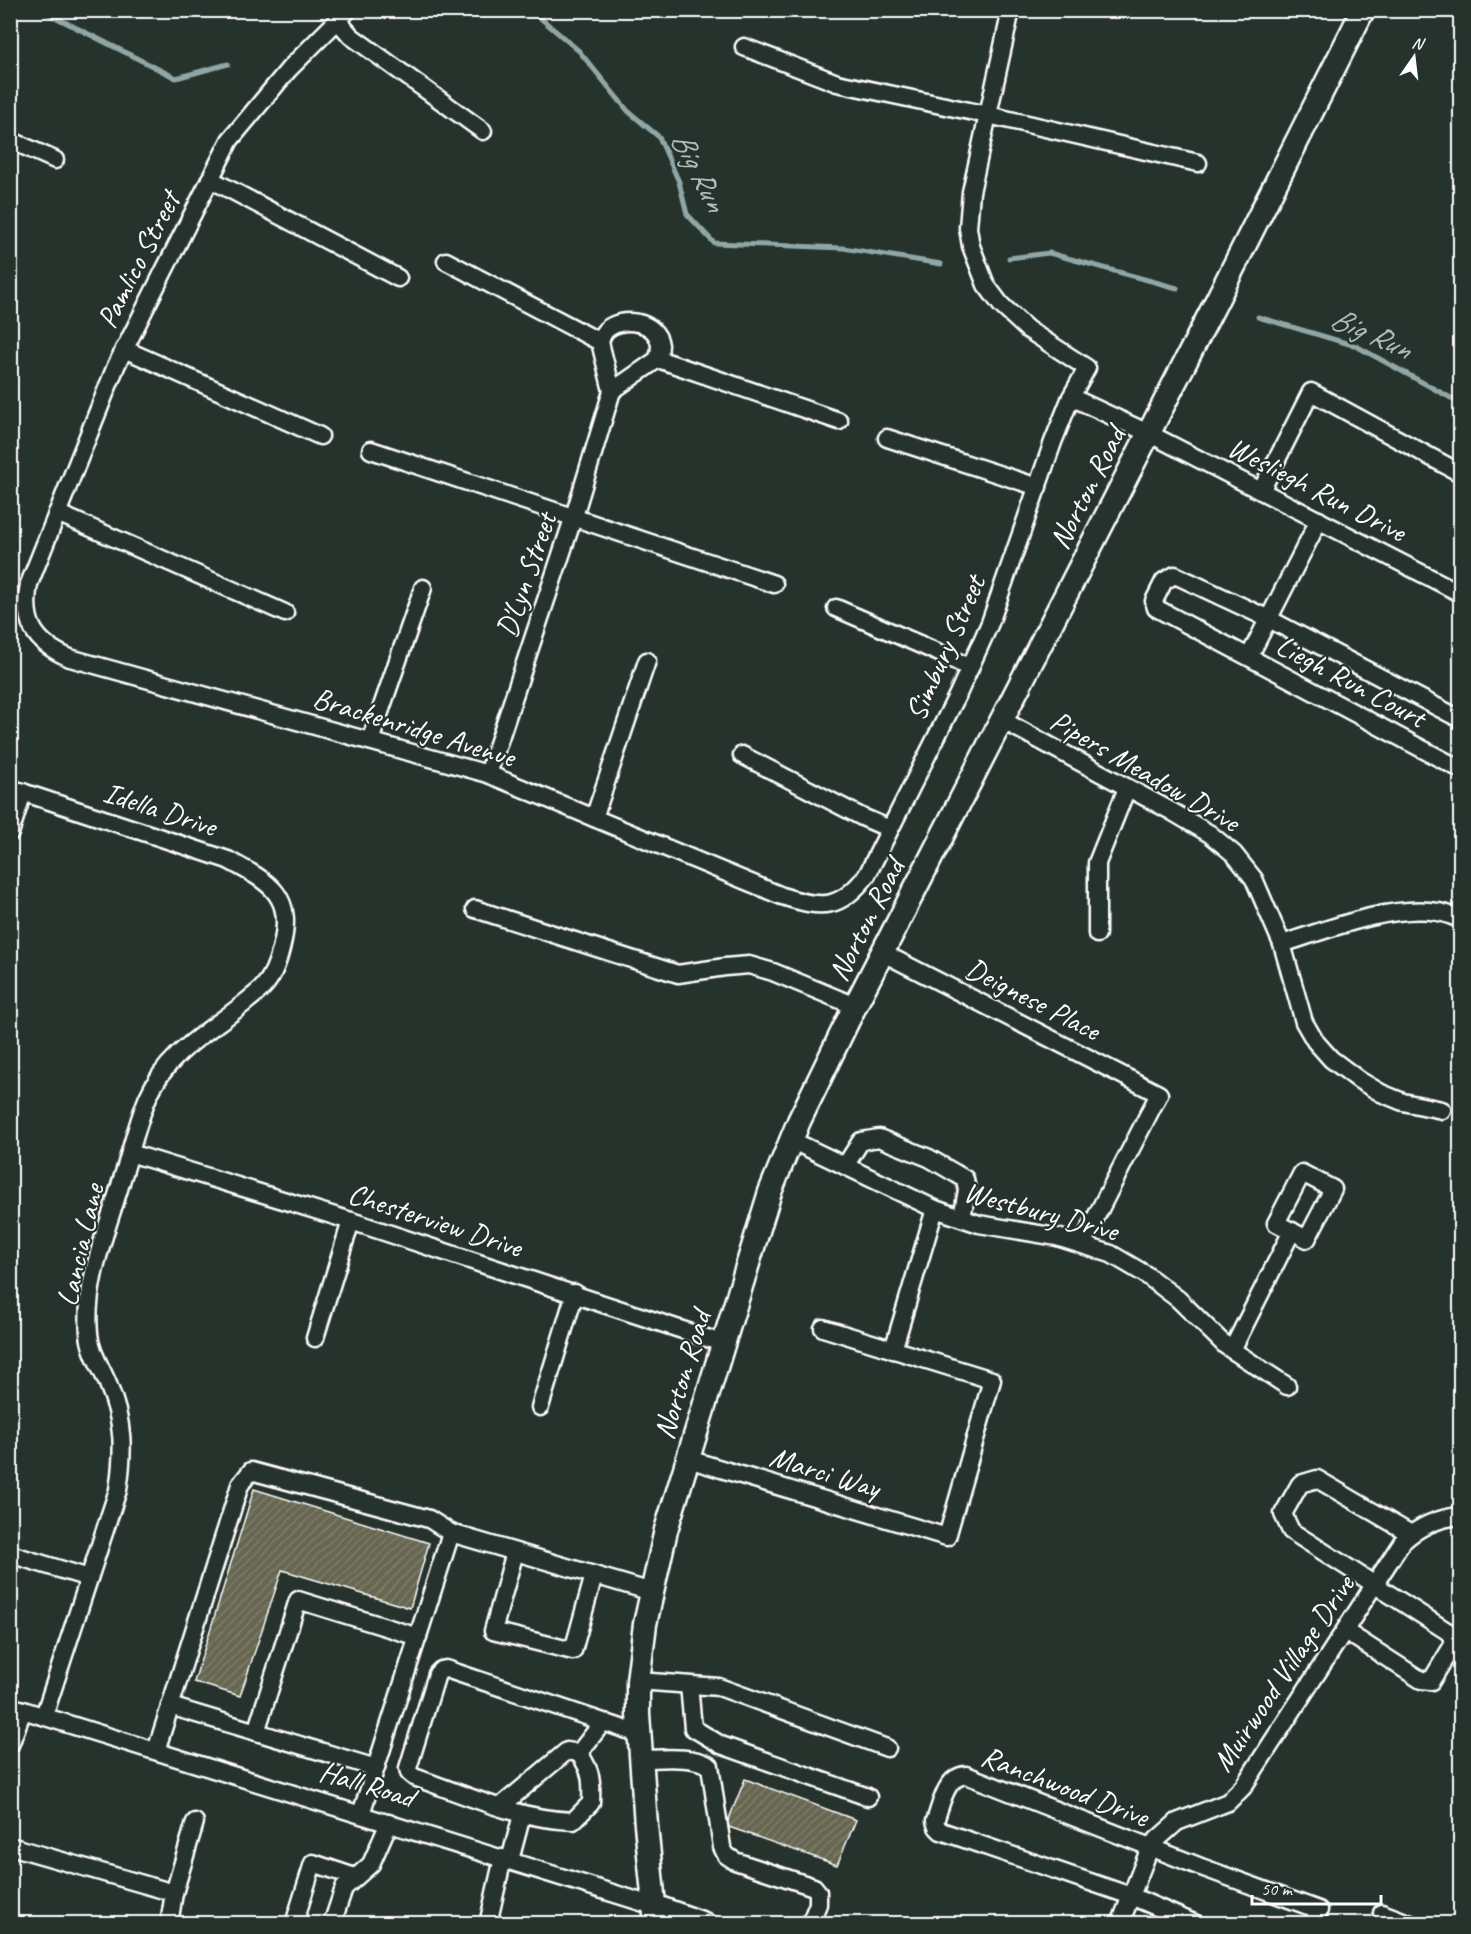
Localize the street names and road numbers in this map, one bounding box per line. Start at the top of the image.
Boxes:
street label: Pamlico Street [88,182,190,334]
street label: Norton Road [1040,417,1136,555]
street label: Wesliegh Run Drive [1222,428,1414,551]
street label: D'Lyn Street [487,505,566,642]
street label: Simbury Street [896,567,995,726]
street label: Liegh Run Court [1270,626,1435,738]
street label: Brackenridge Avenue [308,678,522,776]
street label: Pipers Meadow Drive [1044,701,1248,842]
street label: Idella Drive [99,773,223,846]
street label: Norton Road [819,849,915,987]
street label: Deignese Place [959,949,1109,1050]
street label: Westbury Drive [960,1172,1124,1250]
street label: Chesterview Drive [343,1174,529,1267]
street label: Lancia Lane [48,1178,113,1310]
street label: Norton Road [645,1302,721,1444]
street label: Marci Way [765,1437,887,1508]
street label: Muirwood Village Drive [1203,1566,1364,1778]
street label: Ranchwood Drive [976,1737,1156,1836]
street label: Hall Road [315,1752,423,1818]

